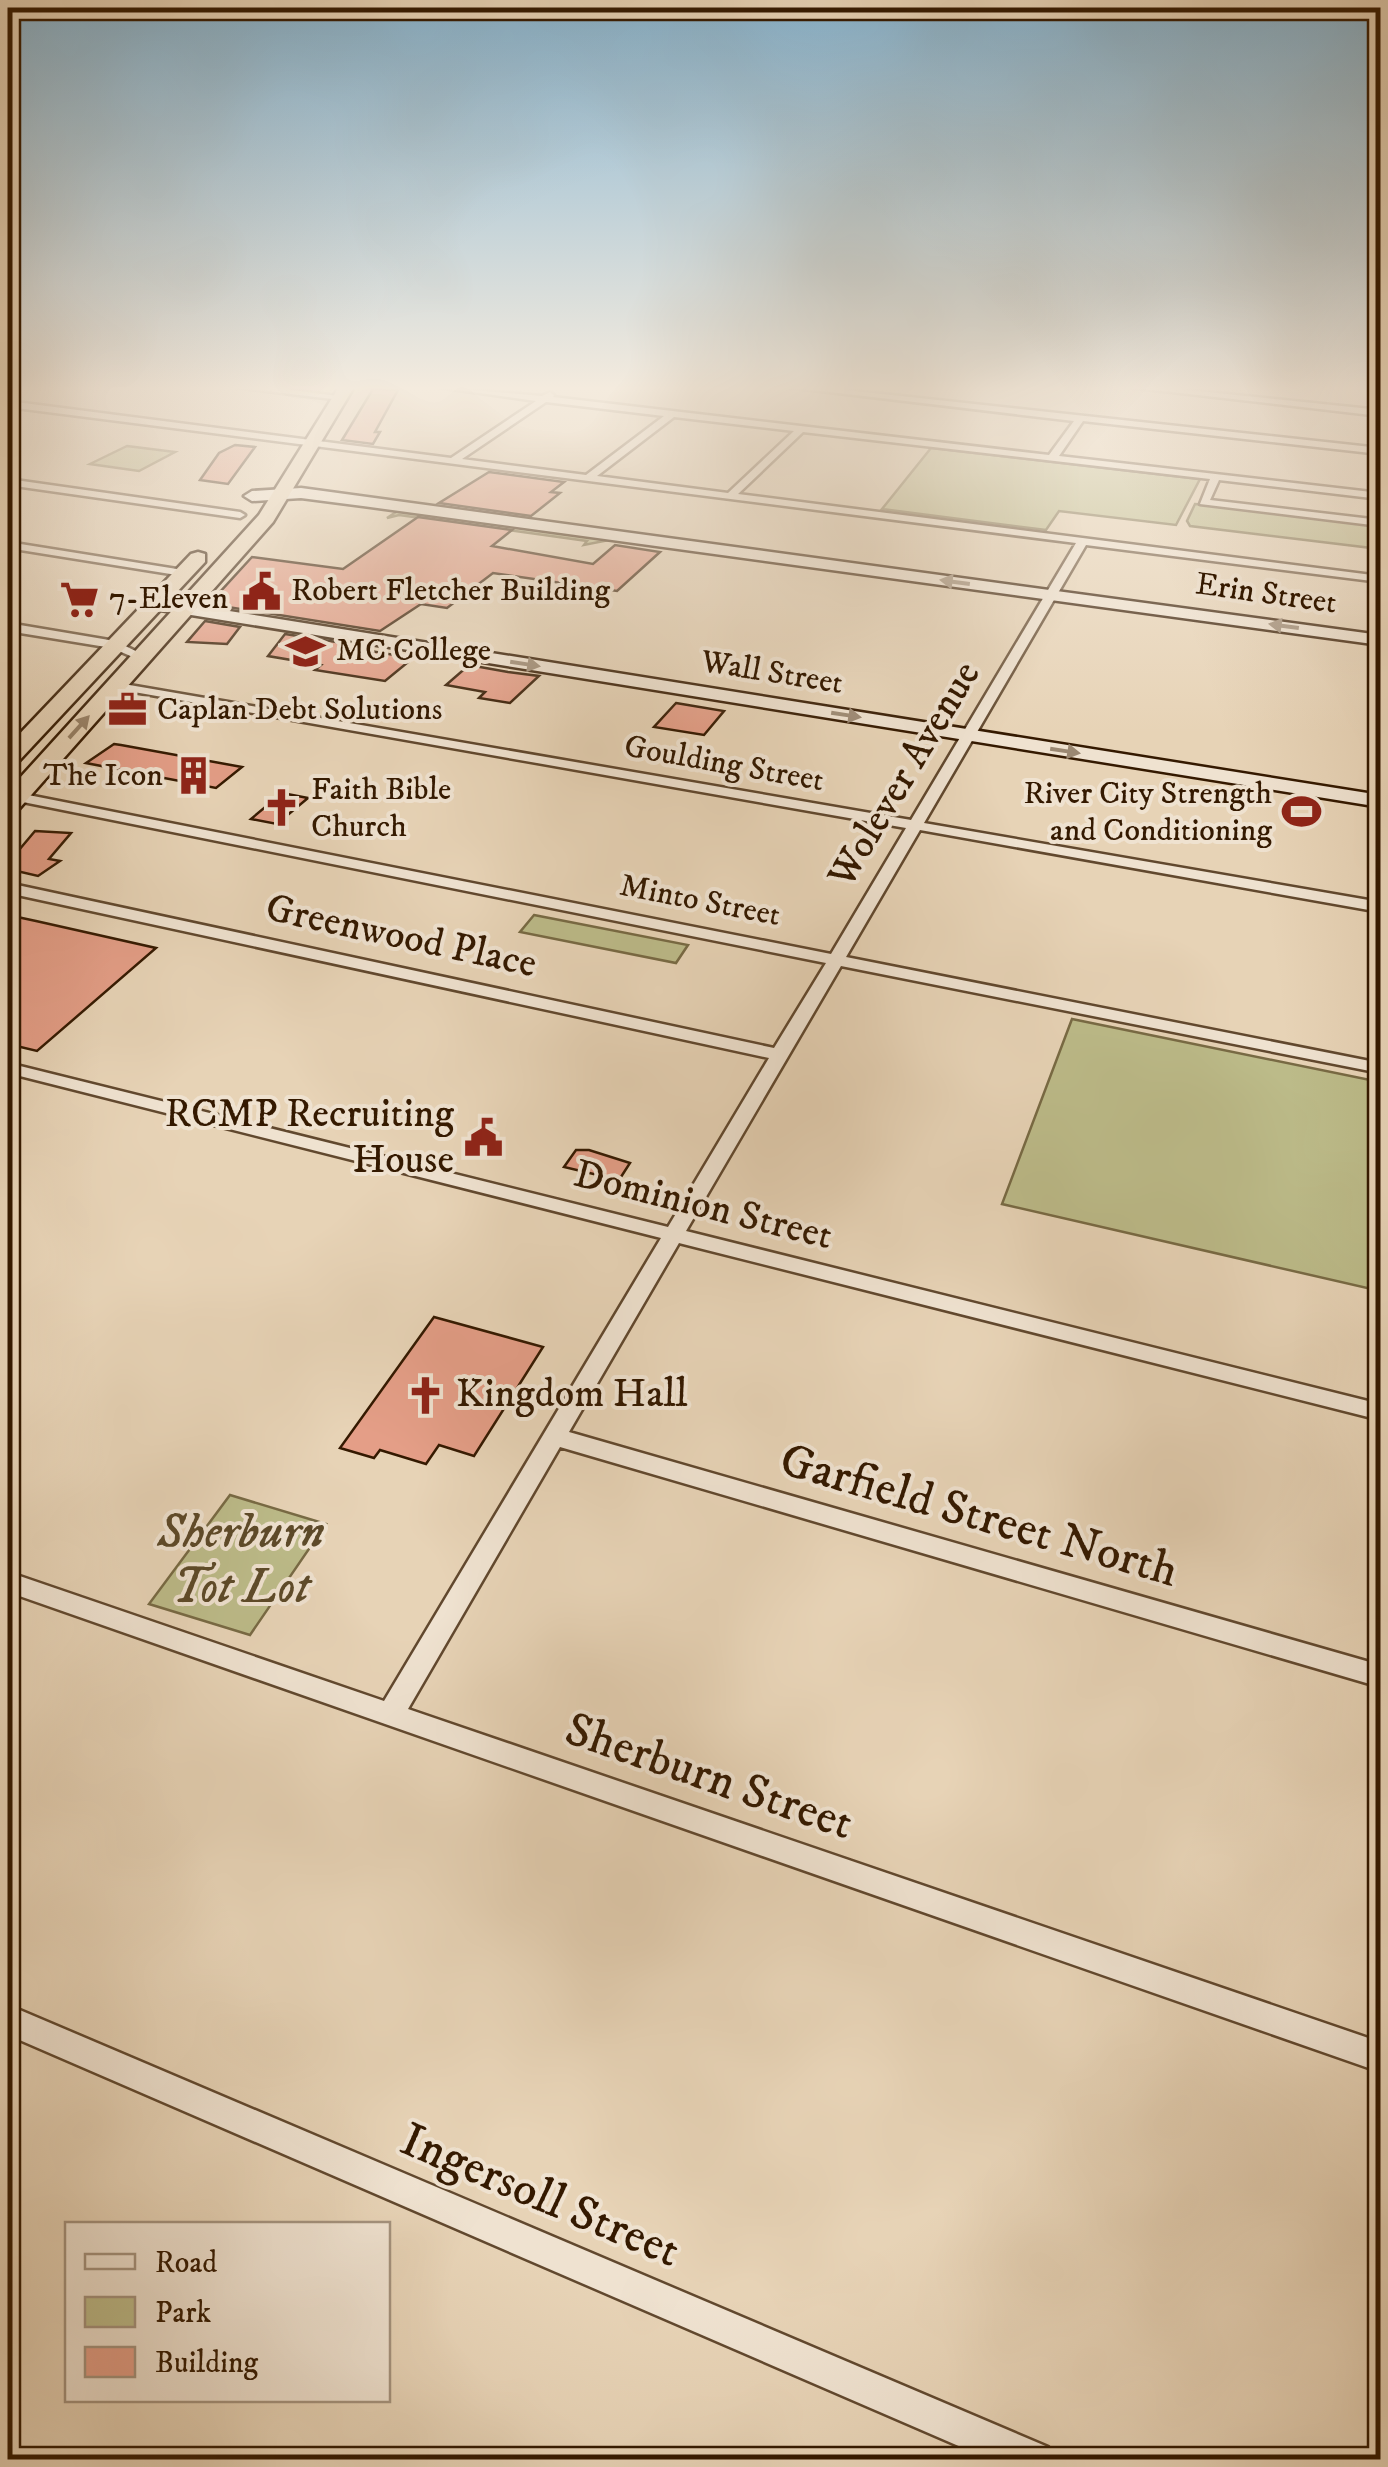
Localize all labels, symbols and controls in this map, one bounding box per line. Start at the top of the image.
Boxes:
street label: Erin Street [1193,564,1339,624]
public building icon: Robert Fletcher Building [240,570,282,612]
place label: Robert Fletcher Building [291,571,611,611]
one-way arrow [939,573,970,589]
supermarket icon: 7-Eleven [58,578,100,620]
place label: 7-Eleven [109,579,229,619]
one-way arrow [1268,618,1299,634]
school or university icon: MC College [285,630,327,672]
place label: MC College [336,631,491,671]
street label: Wall Street [697,642,846,704]
street label: Wolever Avenue [817,653,992,898]
one-way arrow [510,656,541,672]
office icon: Caplan Debt Solutions [106,689,148,731]
place label: Caplan Debt Solutions [157,690,442,730]
one-way arrow [831,708,862,724]
one-way arrow [67,715,90,739]
street label: Goulding Street [621,727,827,801]
one-way arrow [1050,743,1081,759]
building icon: The Icon [172,755,214,797]
place label: The Icon [43,756,163,796]
place label: Faith Bible Church [311,770,451,847]
place label: River City Strength and Conditioning [1023,774,1272,851]
church icon: Faith Bible Church [260,787,302,829]
sports icon: River City Strength and Conditioning [1281,791,1323,833]
street label: Minto Street [616,866,784,936]
street label: Greenwood Place [261,884,541,990]
place label: RCMP Recruiting House [165,1090,455,1186]
public building icon: RCMP Recruiting House [463,1117,505,1159]
street label: Dominion Street [569,1150,837,1262]
place label: Kingdom Hall [456,1370,687,1420]
church icon: Kingdom Hall [405,1374,447,1416]
street label: Garfield Street North [773,1430,1185,1602]
park label: Sherburn Tot Lot [156,1503,325,1618]
street label: Sherburn Street [557,1700,861,1854]
street label: Ingersoll Street [391,2110,689,2282]
legend [65,2222,390,2402]
text: Road [155,2245,217,2282]
text: Park [155,2295,211,2332]
text: Building [155,2345,259,2382]

